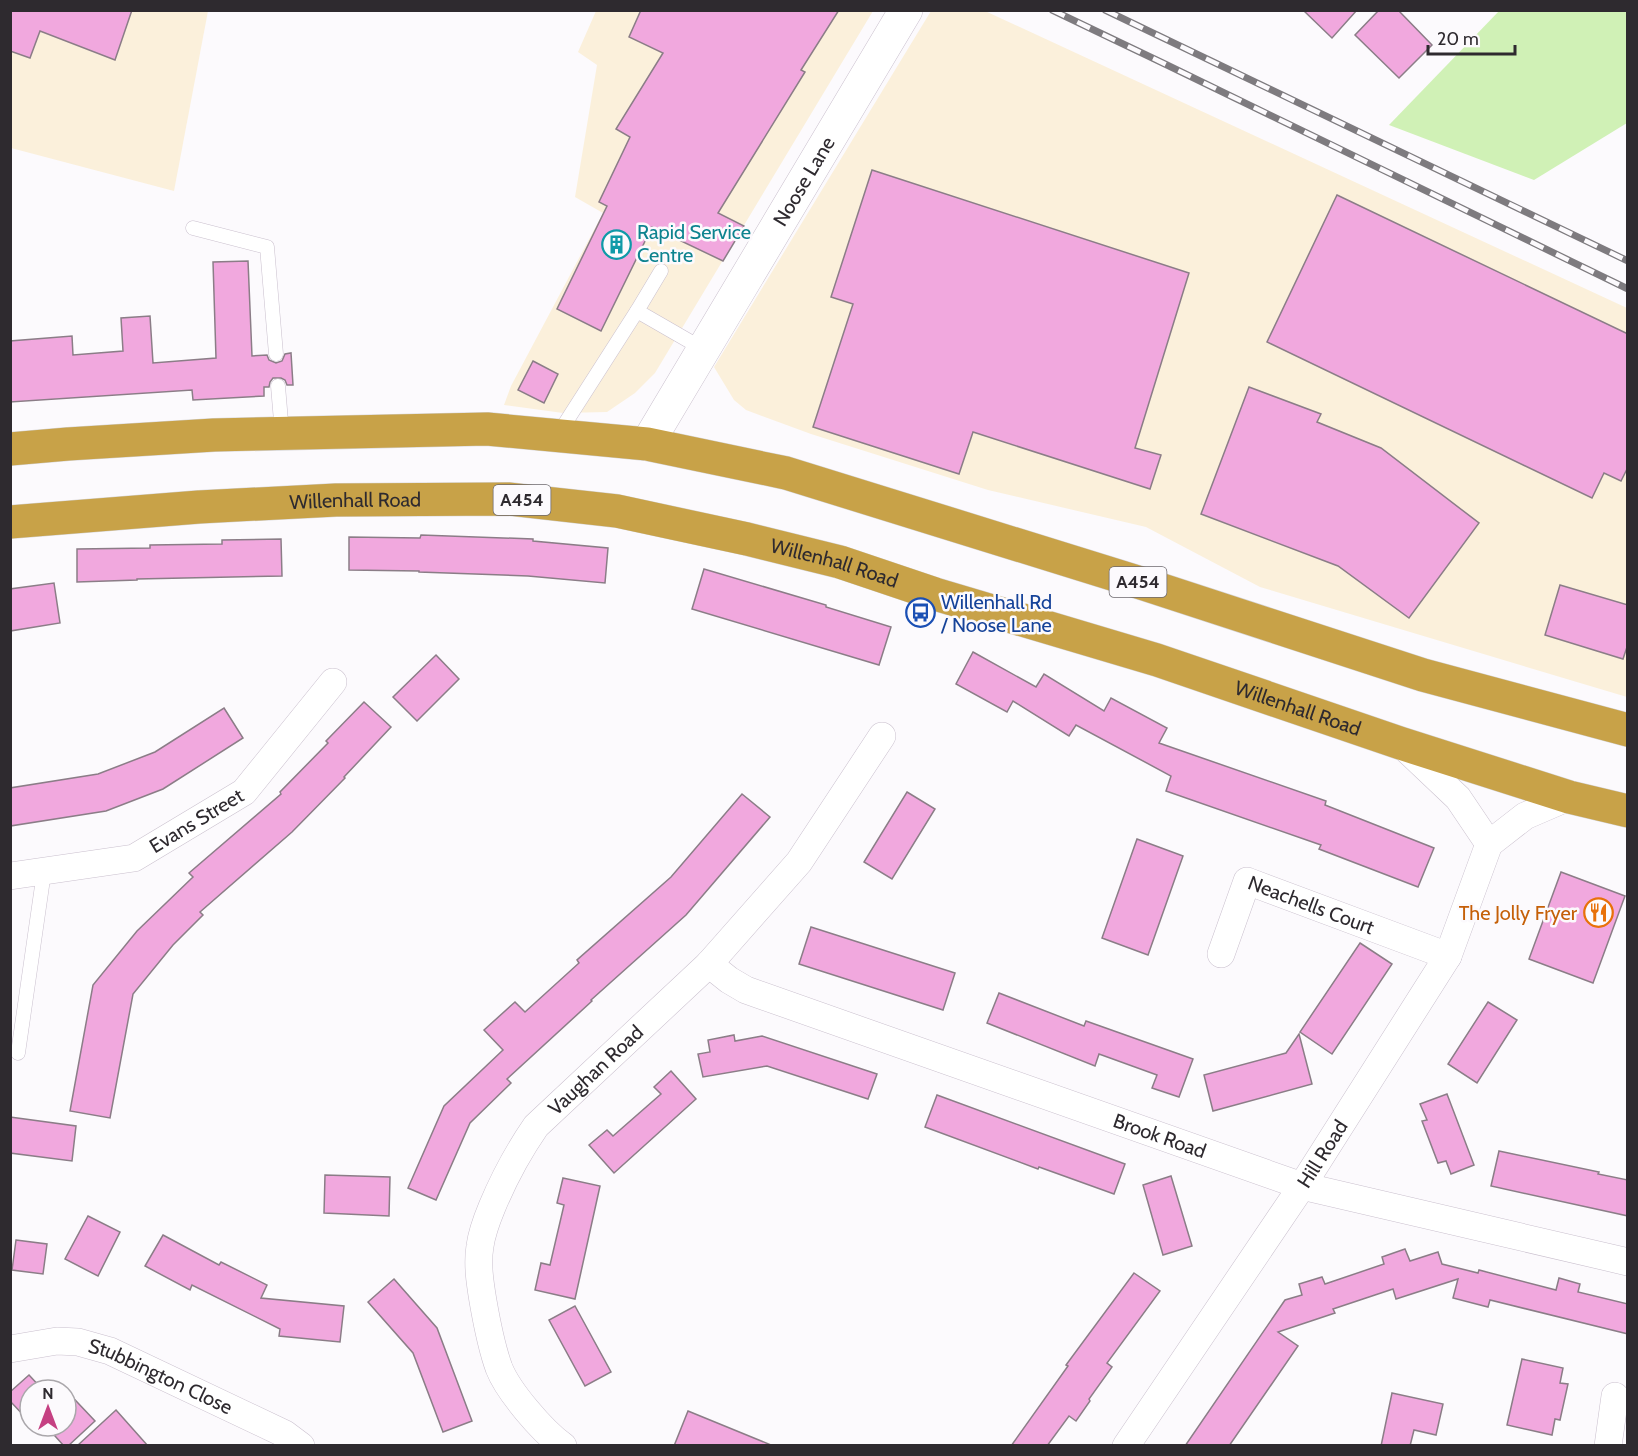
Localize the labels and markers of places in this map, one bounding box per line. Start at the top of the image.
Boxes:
place label: Rapid Service Centre [637,220,751,267]
building icon: Rapid Service Centre [600,228,632,260]
place label: Willenhall Rd / Noose Lane [940,590,1052,637]
bus stop icon: Willenhall Rd / Noose Lane [904,597,936,629]
restaurant icon: The Jolly Fryer [1582,897,1614,929]
place label: The Jolly Fryer [1459,901,1578,925]

